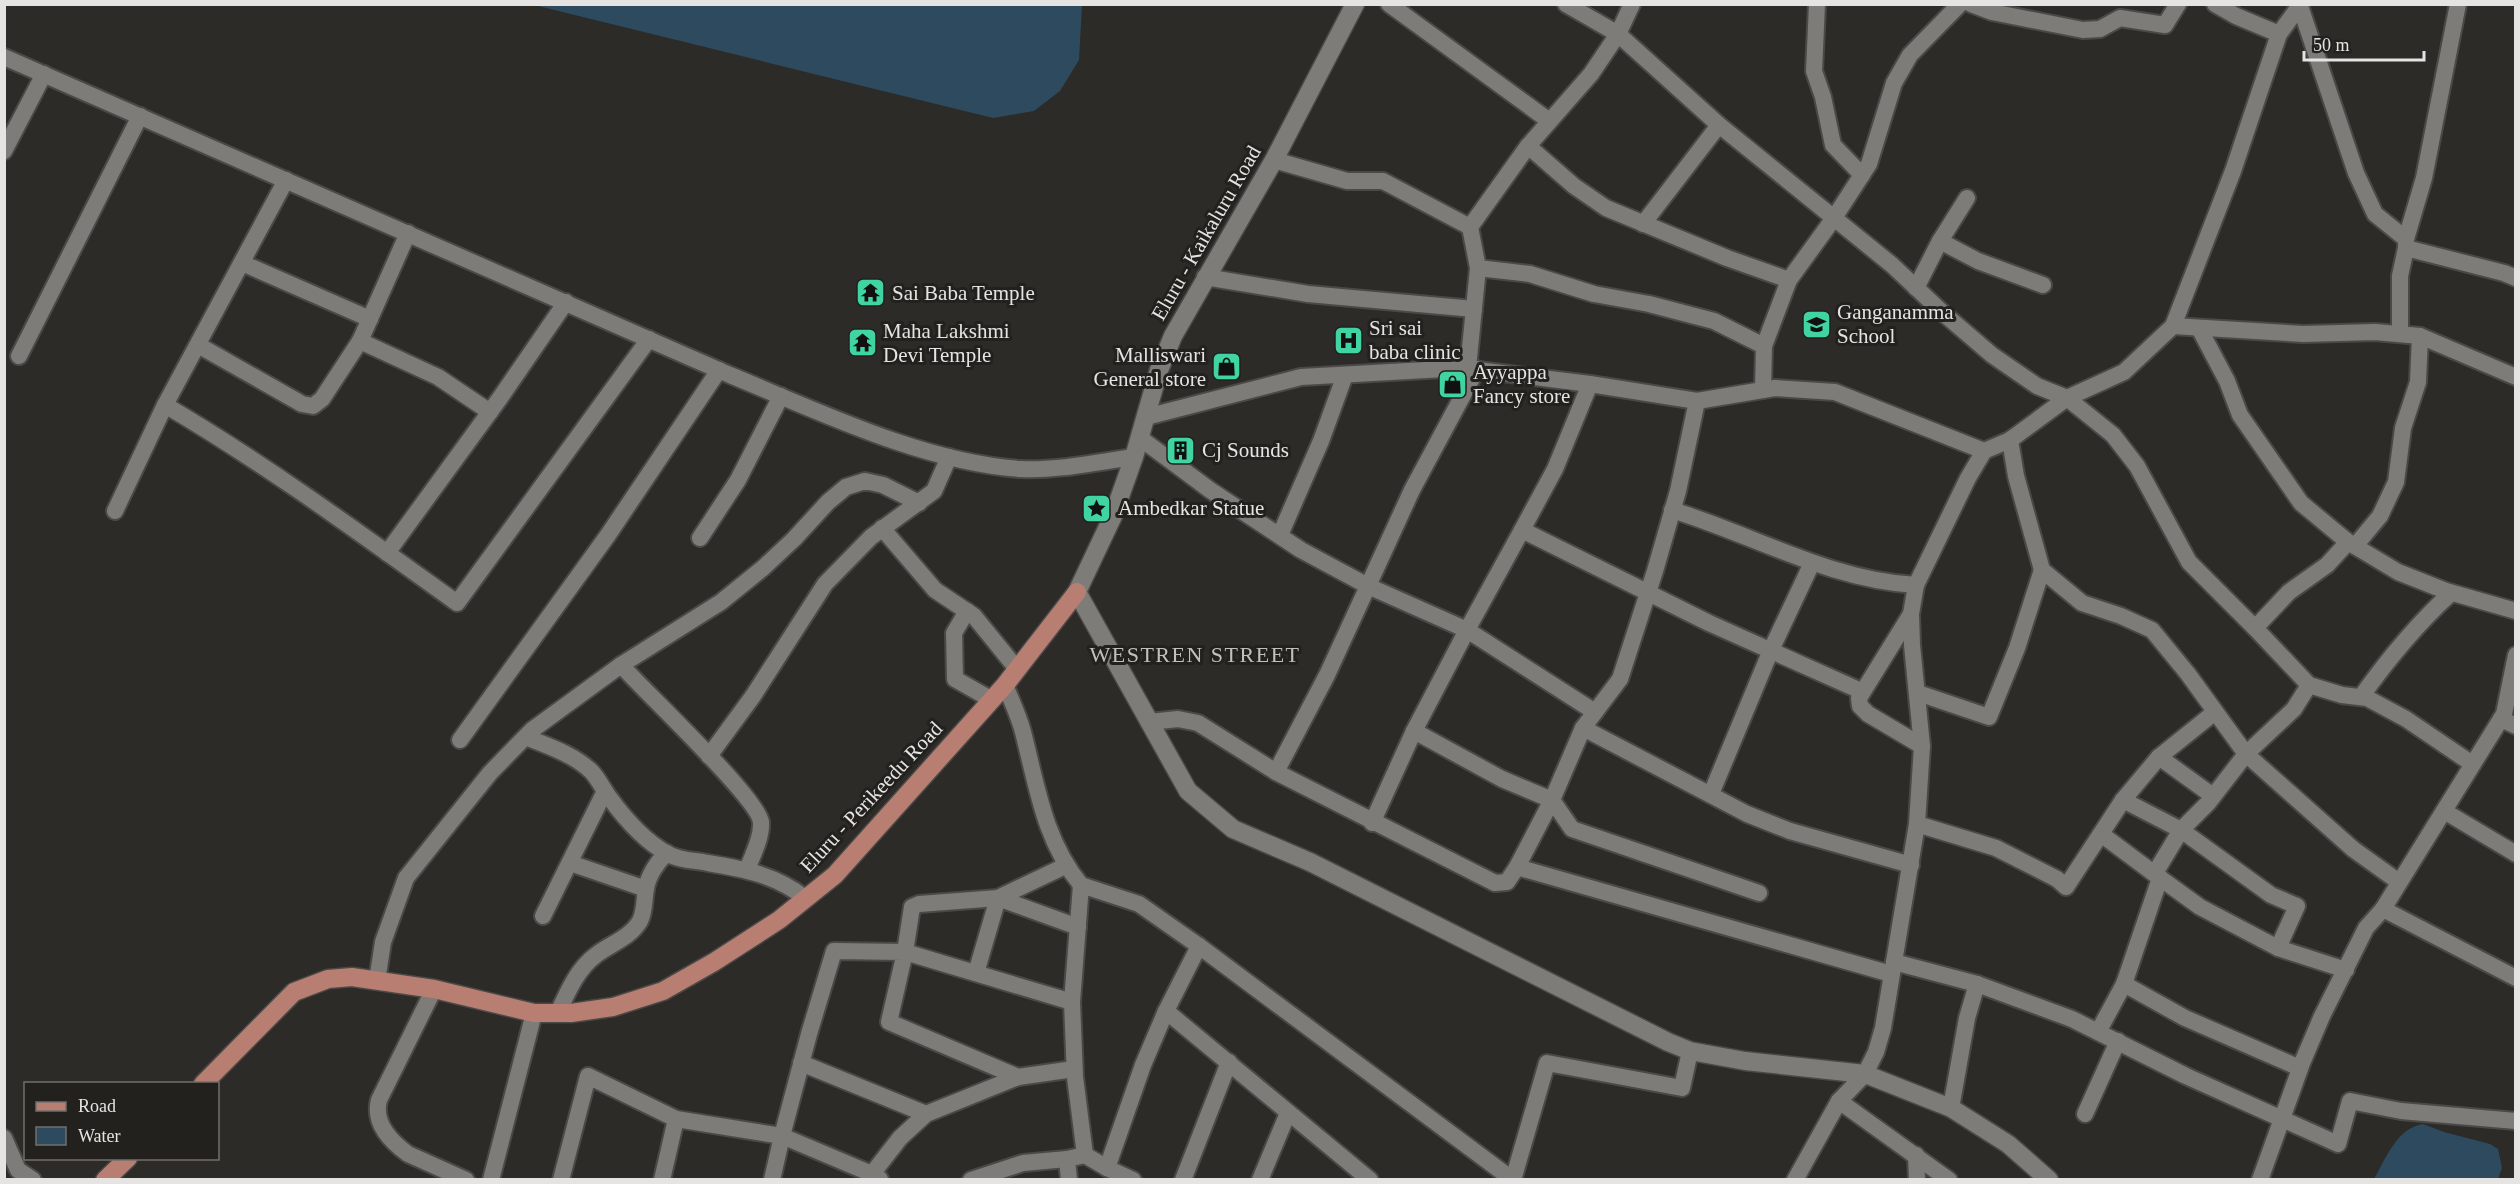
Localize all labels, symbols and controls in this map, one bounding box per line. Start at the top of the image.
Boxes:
scale bar [2304,24,2424,62]
text: 50 m [2313,35,2350,55]
street label: Eluru - Kaikaluru Road [1146,141,1266,325]
temple icon: Sai Baba Temple [855,277,887,309]
place label: Sai Baba Temple [892,281,1035,305]
place label: Ganganamma School [1837,300,1954,348]
school or university icon: Ganganamma School [1800,308,1832,340]
place label: Sri sai baba clinic [1369,316,1461,364]
place label: Maha Lakshmi Devi Temple [883,319,1010,367]
hospital icon: Sri sai baba clinic [1332,324,1364,356]
temple icon: Maha Lakshmi Devi Temple [846,327,878,359]
place label: Malliswari General store [1093,343,1206,391]
shop icon: Malliswari General store [1211,351,1243,383]
place label: Ayyappa Fancy store [1473,360,1570,408]
shop icon: Ayyappa Fancy store [1436,368,1468,400]
building icon: Cj Sounds [1165,434,1197,466]
place label: Cj Sounds [1202,438,1289,462]
place icon: Ambedkar Statue [1081,492,1113,524]
place label: Ambedkar Statue [1118,496,1264,520]
district label: WESTREN STREET [1089,642,1301,667]
street label: Eluru - Perikeedu Road [795,716,948,877]
legend [24,1082,219,1160]
text: Road [78,1096,116,1116]
text: Water [78,1126,121,1146]

